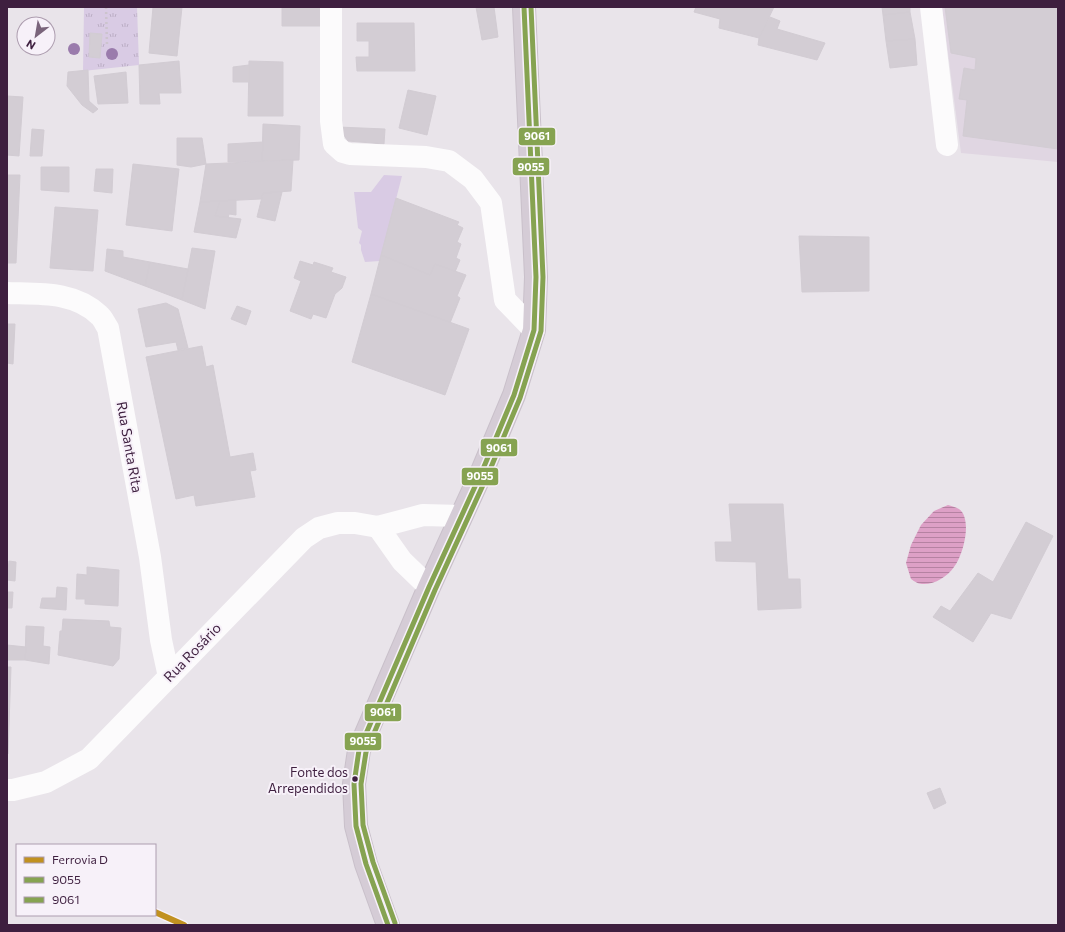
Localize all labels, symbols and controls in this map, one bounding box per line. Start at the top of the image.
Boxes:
north arrow [16,16,56,56]
text: N [24,37,37,53]
line badge: 9061 [518,127,556,146]
text: 9061 [524,129,550,142]
line badge: 9055 [512,157,550,176]
text: 9055 [518,160,544,173]
street label: Rua Santa Rita [114,400,146,494]
line badge: 9061 [480,438,518,457]
text: 9061 [486,441,512,454]
line badge: 9055 [461,467,499,486]
text: 9055 [467,469,493,482]
street label: Rua Rosário [160,619,224,685]
line badge: 9061 [364,703,402,722]
text: 9061 [370,705,396,718]
line badge: 9055 [344,732,382,751]
text: 9055 [350,734,376,747]
place label: Fonte dos Arrependidos [268,764,348,796]
marker: Fonte dos Arrependidos [350,774,360,784]
legend [16,844,156,916]
text: Ferrovia D [52,852,108,866]
text: 9055 [52,872,81,886]
text: 9061 [52,892,80,906]

